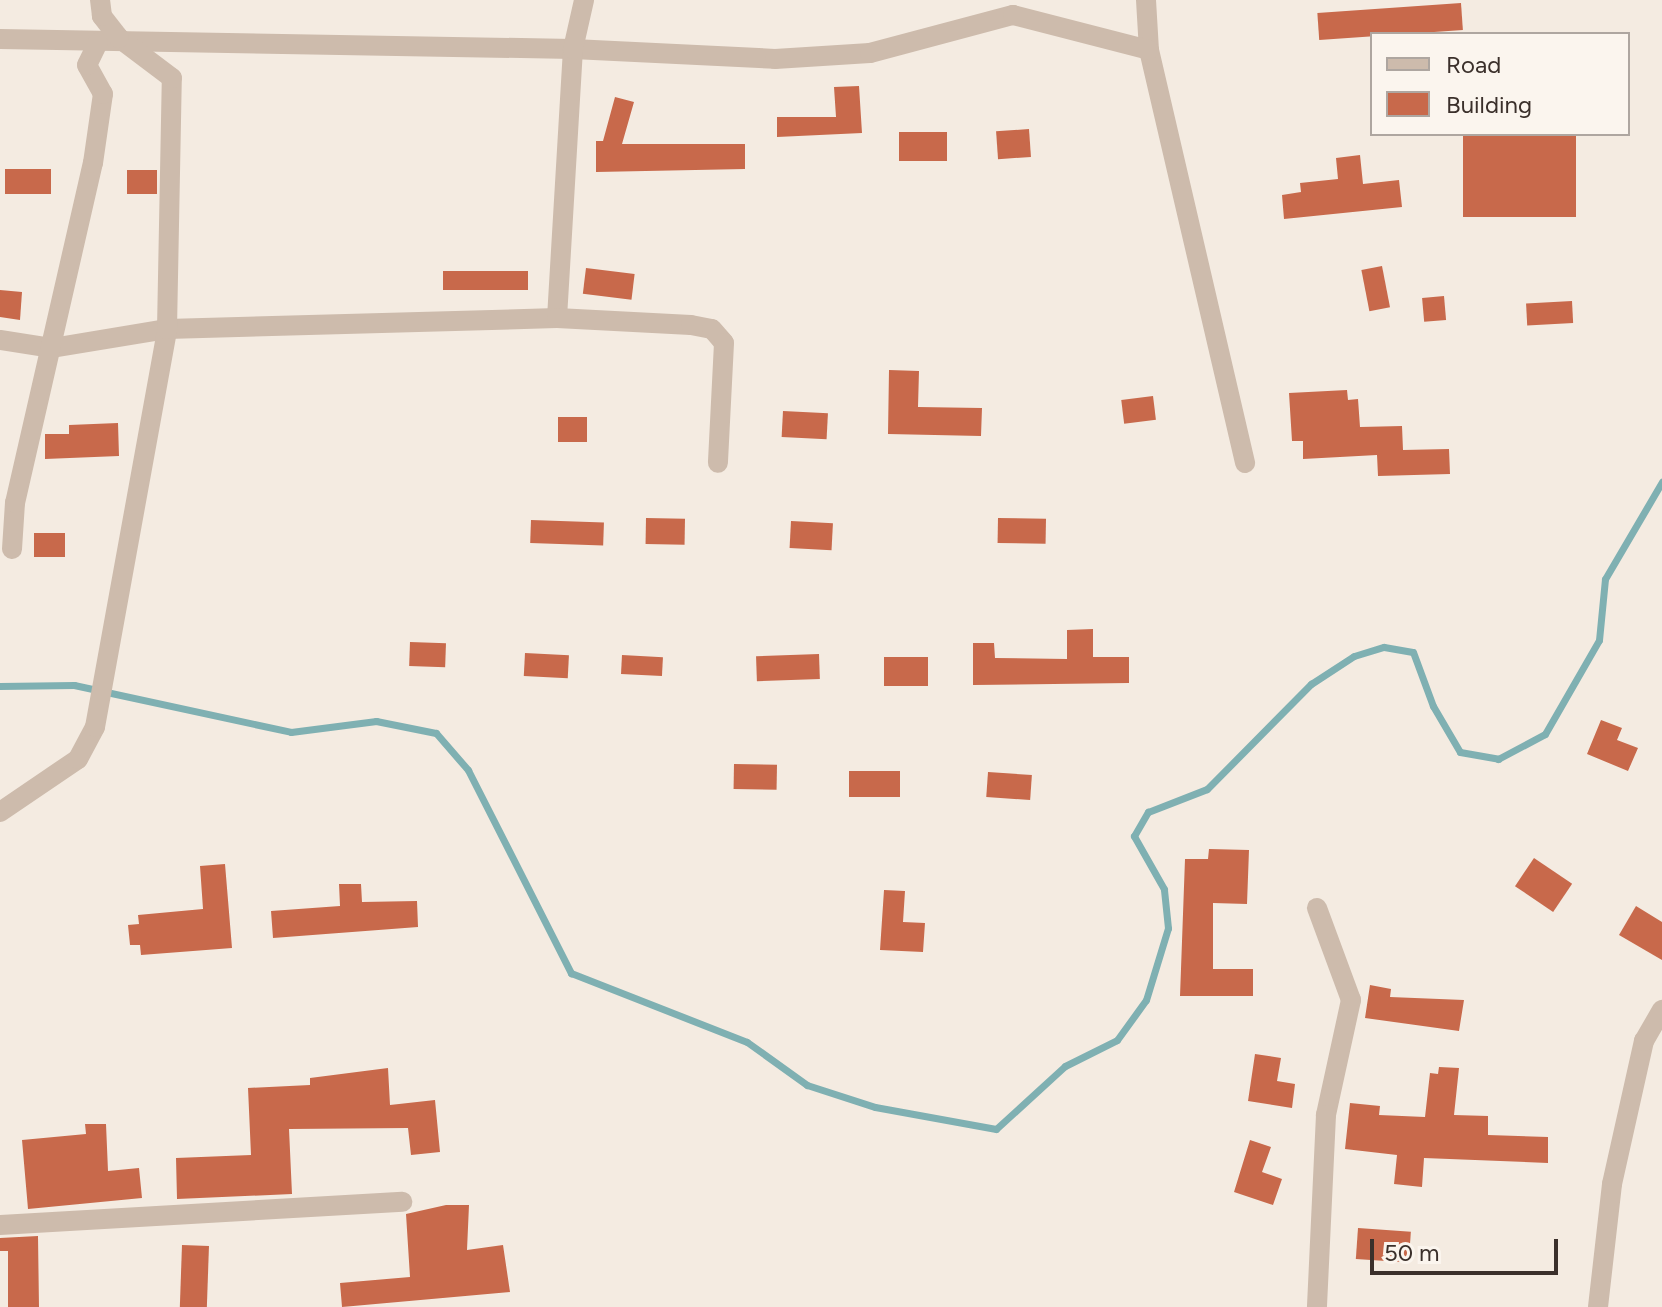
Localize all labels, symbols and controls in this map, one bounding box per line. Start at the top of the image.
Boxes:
legend [1370,32,1630,136]
text: Road [1446,50,1501,79]
text: Building [1446,90,1532,119]
scale bar [1374,1223,1562,1273]
text: 50 m [1384,1238,1440,1267]

